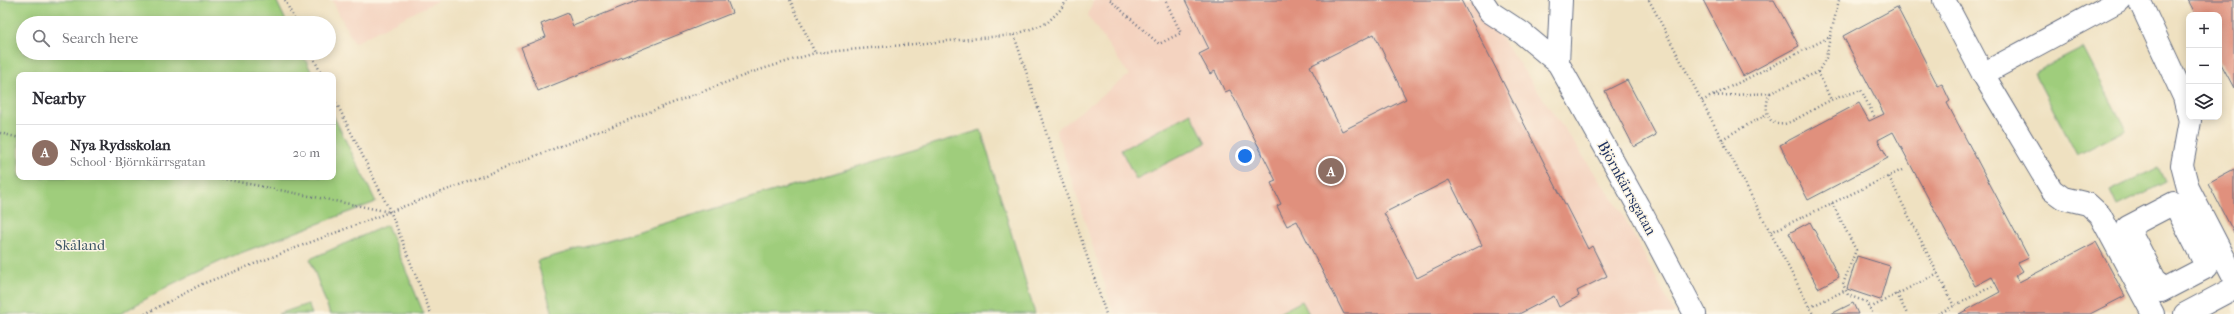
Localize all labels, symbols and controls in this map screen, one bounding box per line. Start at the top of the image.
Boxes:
map controls [2186,12,2222,120]
button: + [2186,12,2222,48]
search box [16,16,336,60]
icon: search [30,27,52,49]
text: Search here [62,29,138,47]
button: − [2186,48,2222,84]
button: layers [2186,84,2222,120]
text: Nearby [32,88,86,108]
text: Nya Rydsskolan [70,136,171,154]
street label: Björnkärrsgatan [1594,138,1660,239]
text: A [41,145,49,160]
text: 20 m [293,145,320,160]
your location [1235,146,1255,166]
text: School · Björnkärrsgatan [70,154,206,169]
pin: A [1318,156,1344,186]
park label: Skåland [55,236,106,254]

